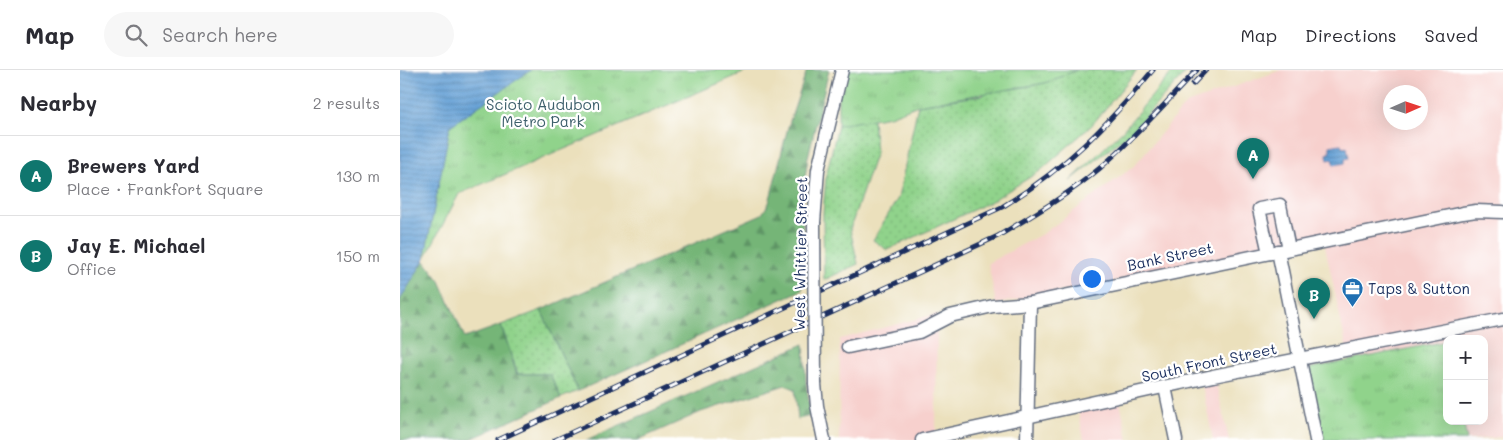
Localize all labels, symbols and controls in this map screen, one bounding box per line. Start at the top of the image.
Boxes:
search box [104,12,454,57]
text: Map [25,19,74,50]
icon: search [122,21,150,49]
text: Search here [162,22,278,47]
text: Map [1240,23,1277,47]
text: Directions [1305,23,1397,47]
text: Saved [1425,23,1478,47]
north arrow [1383,85,1428,130]
text: Nearby [20,89,97,116]
text: 2 results [313,92,380,113]
park label: Scioto Audubon Metro Park [486,94,600,131]
pin: A [1237,138,1269,179]
text: Brewers Yard [67,153,199,178]
text: A [30,165,42,186]
text: 130 m [336,165,380,186]
street label: West Whittier Street [789,177,811,331]
text: Place · Frankfort Square [67,178,263,199]
text: Jay E. Michael [67,233,206,258]
street label: Bank Street [1125,237,1215,275]
text: B [31,245,41,266]
text: 150 m [336,245,380,266]
text: Office [67,258,116,279]
your location [1079,266,1105,292]
office icon: Taps & Sutton [1340,276,1364,307]
pin: B [1298,278,1330,319]
place label: Taps & Sutton [1368,278,1470,298]
map controls [1443,335,1488,425]
button: + [1443,335,1488,380]
street label: South Front Street [1140,338,1278,386]
button: − [1443,380,1488,425]

